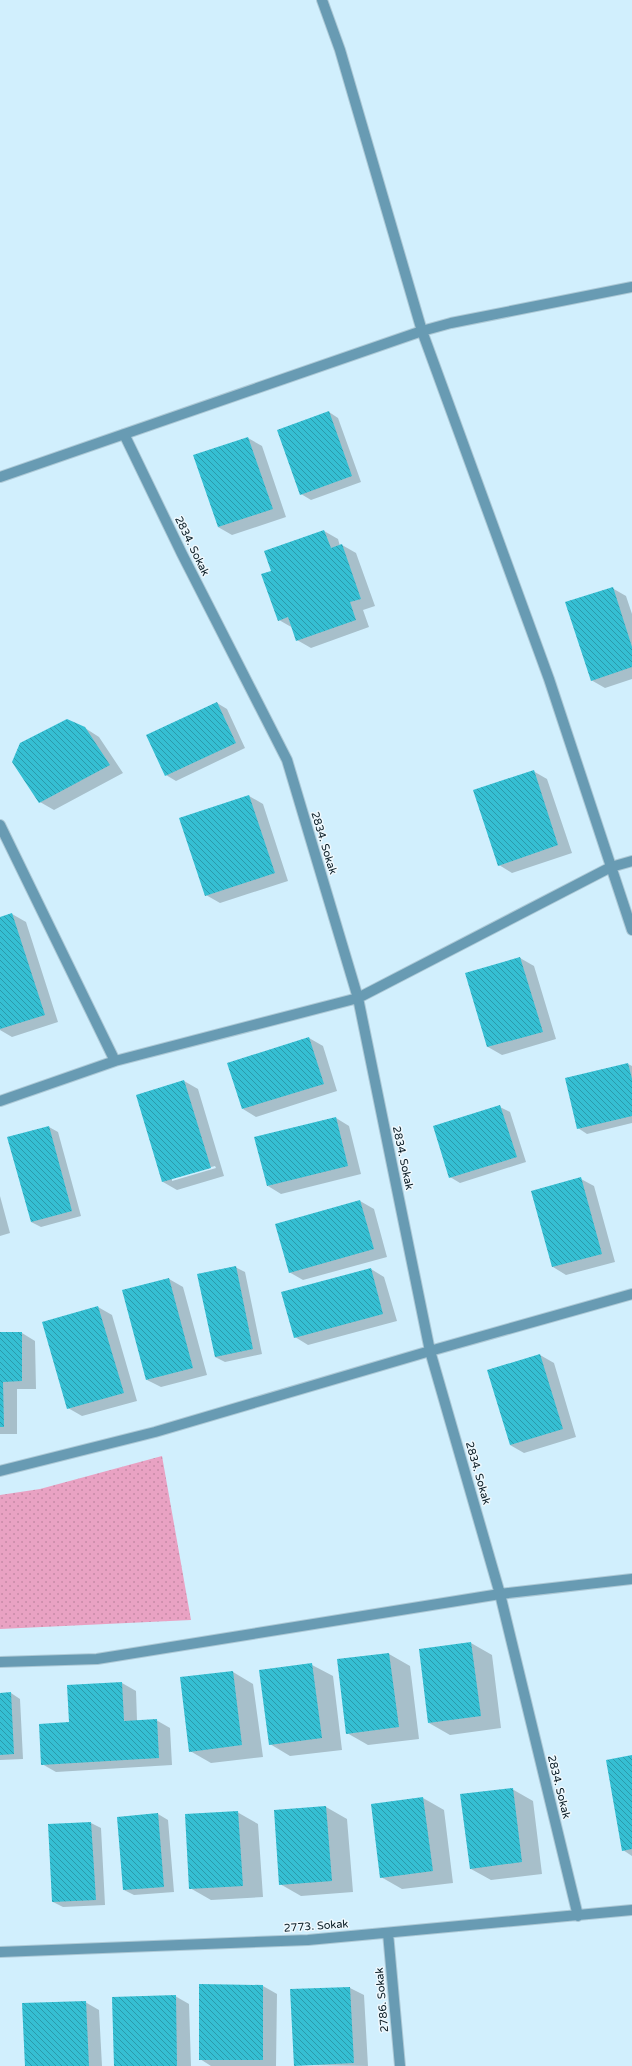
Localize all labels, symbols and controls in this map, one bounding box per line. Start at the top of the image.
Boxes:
street label: 2834. Sokak [172,514,212,578]
street label: 2834. Sokak [308,810,340,876]
street label: 2834. Sokak [390,1125,416,1191]
street label: 2834. Sokak [463,1440,493,1506]
street label: 2834. Sokak [545,1754,573,1820]
street label: 2773. Sokak [283,1917,349,1935]
street label: 2786. Sokak [373,1967,391,2033]

